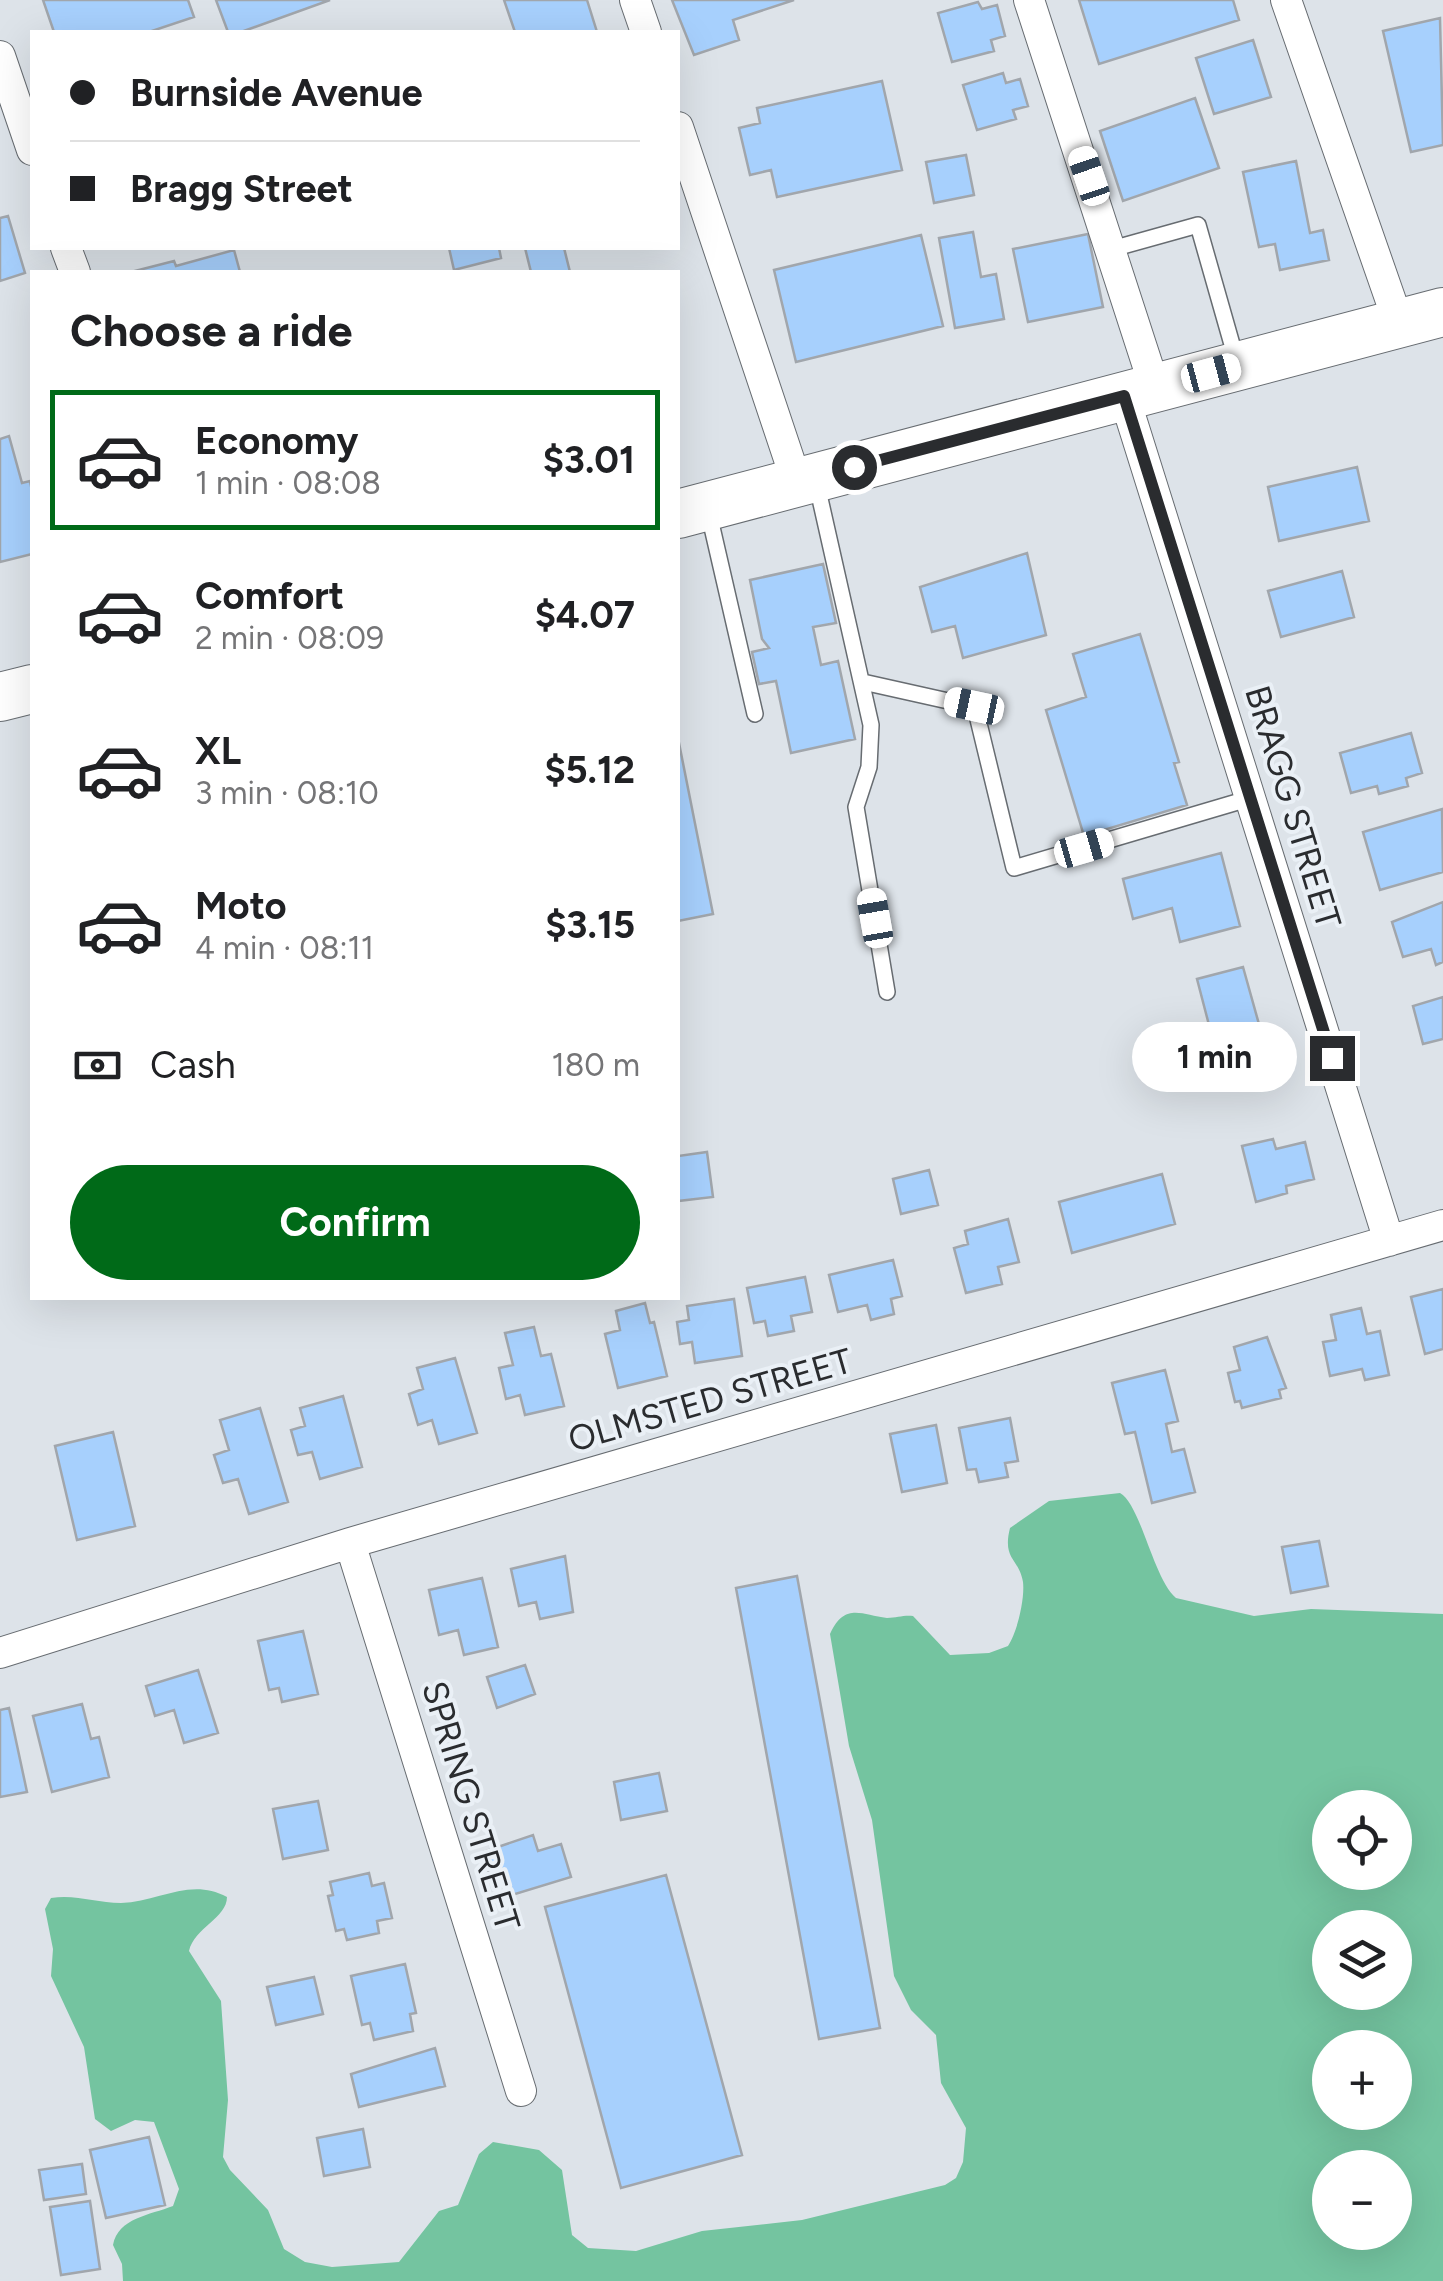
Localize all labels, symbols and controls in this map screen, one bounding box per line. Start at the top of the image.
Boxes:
text: Burnside Avenue [130,70,423,116]
car [1065,143,1113,209]
text: Bragg Street [130,166,353,212]
text: Choose a ride [70,303,352,357]
car [1178,351,1244,395]
icon: car [75,415,165,505]
text: Economy [195,418,358,464]
text: $3.01 [543,437,635,483]
route start [832,445,877,490]
text: 1 min · 08:08 [195,464,381,502]
icon: car [75,570,165,660]
text: Comfort [195,573,344,619]
text: $4.07 [535,592,635,638]
text: 2 min · 08:09 [195,619,384,657]
street label: BRAGG STREET [1236,681,1350,933]
car [942,685,1006,727]
icon: car [75,725,165,815]
text: XL [195,728,241,774]
text: $5.12 [544,747,635,793]
text: 3 min · 08:10 [195,774,379,812]
car [1051,825,1117,871]
icon: car [75,880,165,970]
text: Moto [195,883,287,929]
car [855,886,895,950]
text: $3.15 [545,902,635,948]
text: 4 min · 08:11 [195,929,374,967]
callout: 1 min [1132,1023,1297,1093]
route end [1310,1036,1355,1081]
icon: cash [70,1038,125,1093]
text: 1 min [1177,1038,1252,1076]
text: Cash [150,1042,236,1088]
text: 180 m [551,1046,640,1084]
button: Confirm [70,1165,640,1280]
street label: OLMSTED STREET [564,1339,856,1461]
street label: SPRING STREET [413,1676,529,1936]
map controls [1312,1790,1412,2250]
button: locate [1312,1790,1412,1890]
button: layers [1312,1910,1412,2010]
button: + [1312,2030,1412,2130]
button: − [1312,2150,1412,2250]

